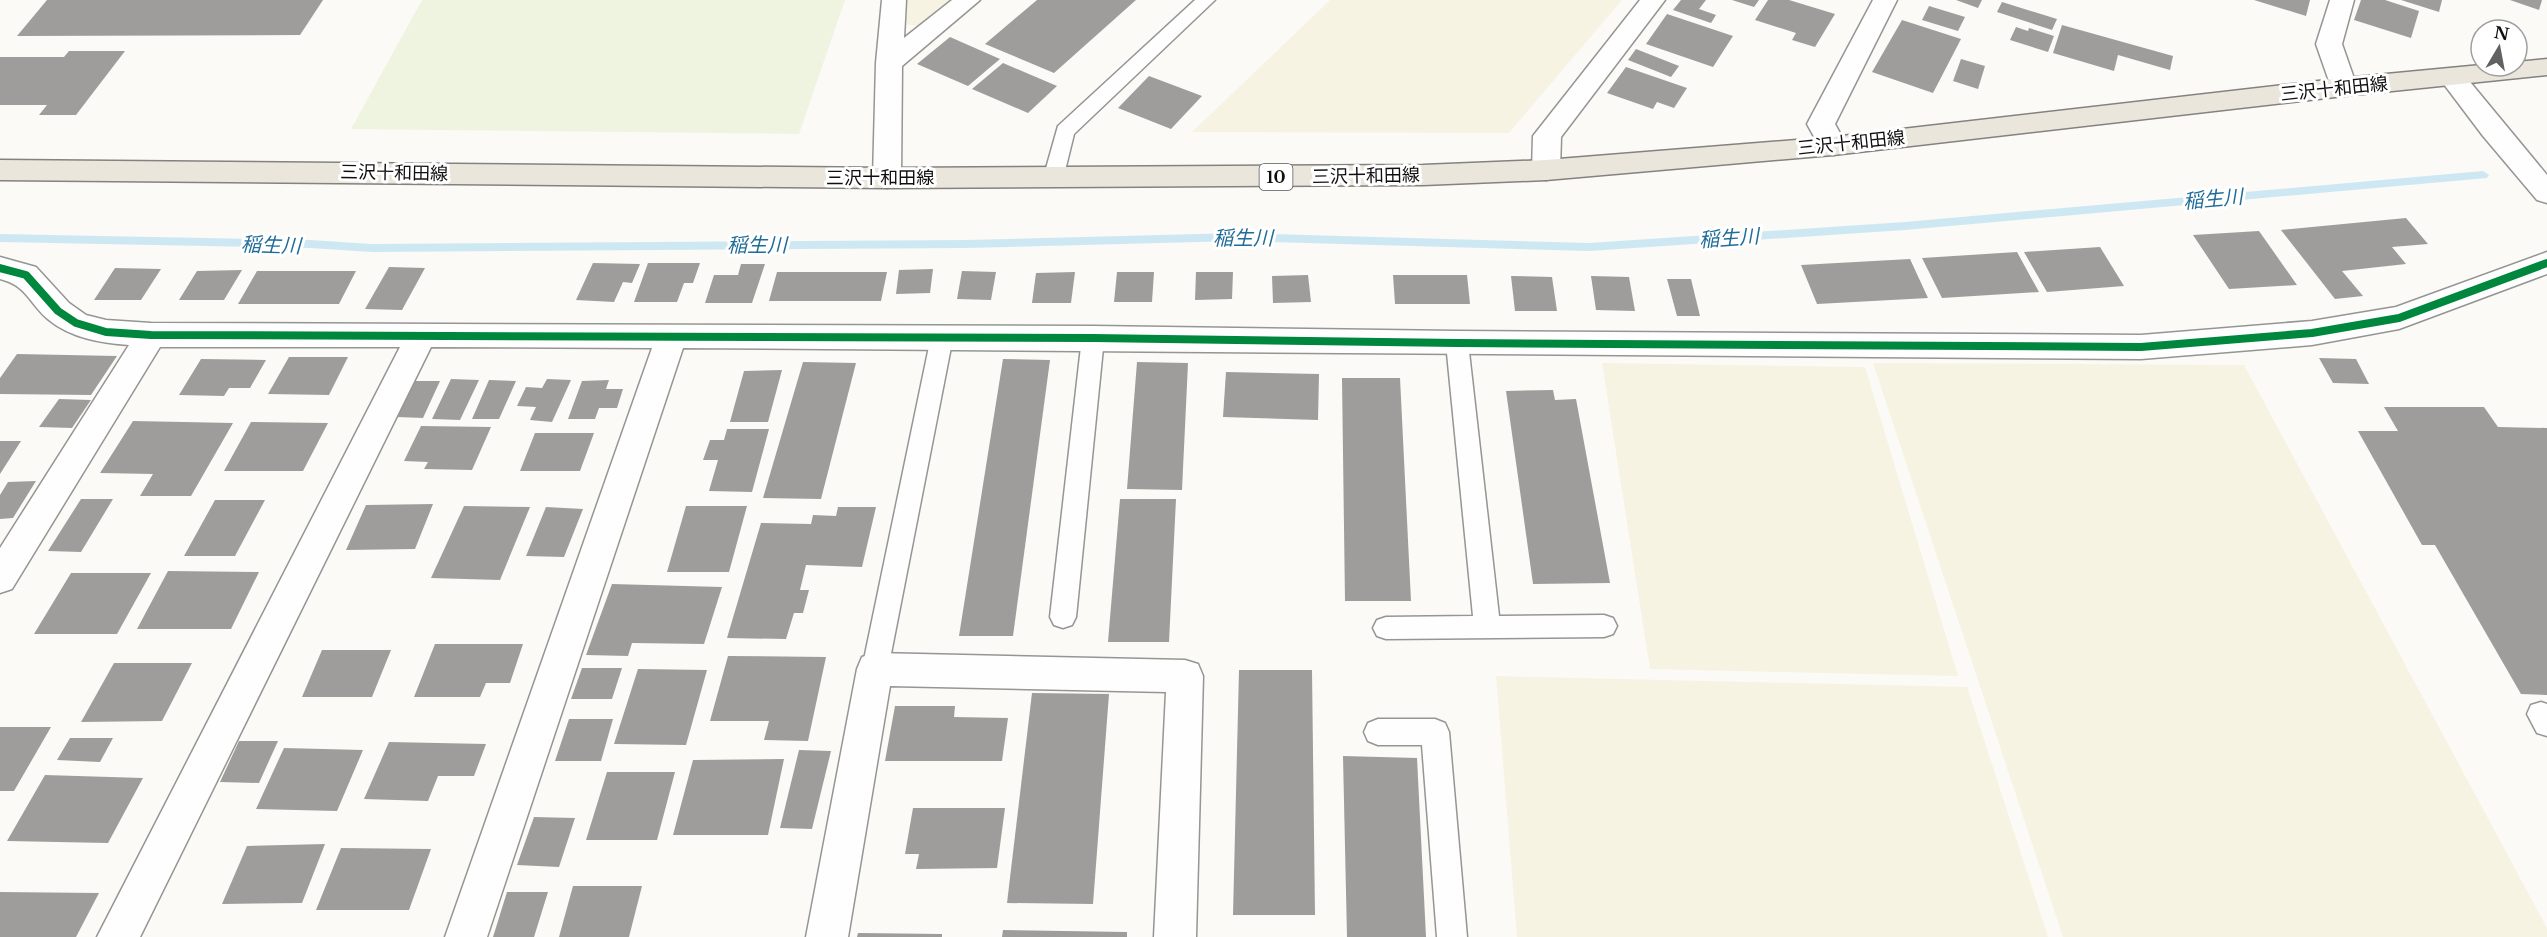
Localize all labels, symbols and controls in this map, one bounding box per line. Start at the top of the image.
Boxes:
north arrow [2469,18,2529,78]
text: N [2492,22,2511,44]
street label: 三沢十和田線 [2279,72,2389,106]
street label: 三沢十和田線 [1796,126,1906,160]
street label: 三沢十和田線 [340,161,448,185]
road number: 10 [1260,164,1292,190]
street label: 三沢十和田線 [1312,164,1420,188]
street label: 三沢十和田線 [826,167,934,189]
water label: 稲生川 [2182,184,2246,214]
water label: 稲生川 [1698,224,1762,252]
water label: 稲生川 [1213,226,1275,250]
water label: 稲生川 [241,232,303,258]
water label: 稲生川 [727,233,789,257]

